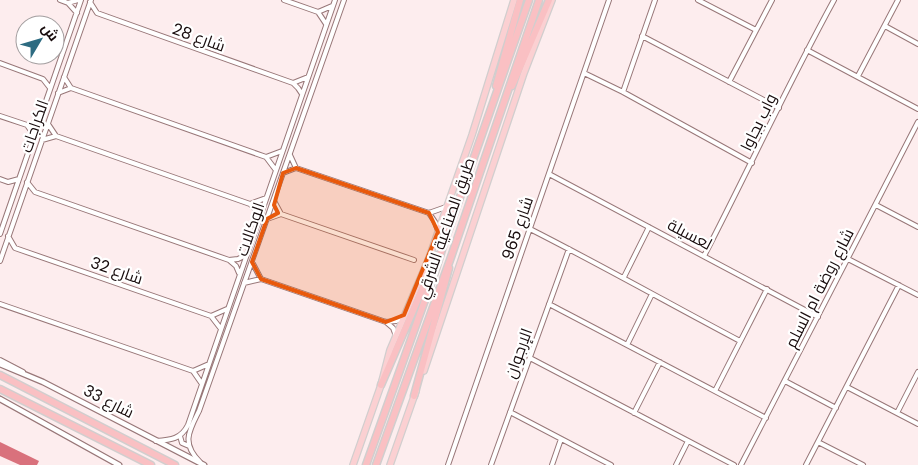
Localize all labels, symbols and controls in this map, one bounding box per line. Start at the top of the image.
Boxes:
north arrow [15,15,65,65]
street label: شارع 28 [169,17,228,58]
text: ش [37,19,64,45]
street label: واب بجاوا [735,89,782,155]
street label: الكراجات [15,97,54,156]
street label: طريق الصناعية الشرقي [411,154,482,303]
street label: شارع 965 [496,193,539,263]
street label: الوكالات [231,199,270,259]
street label: لعسيلة [664,213,716,256]
street label: شارع روضة ام السلم [779,224,860,352]
street label: شارع 32 [88,251,146,290]
street label: الإرجوان [499,325,538,381]
street label: شارع 33 [79,379,138,424]

